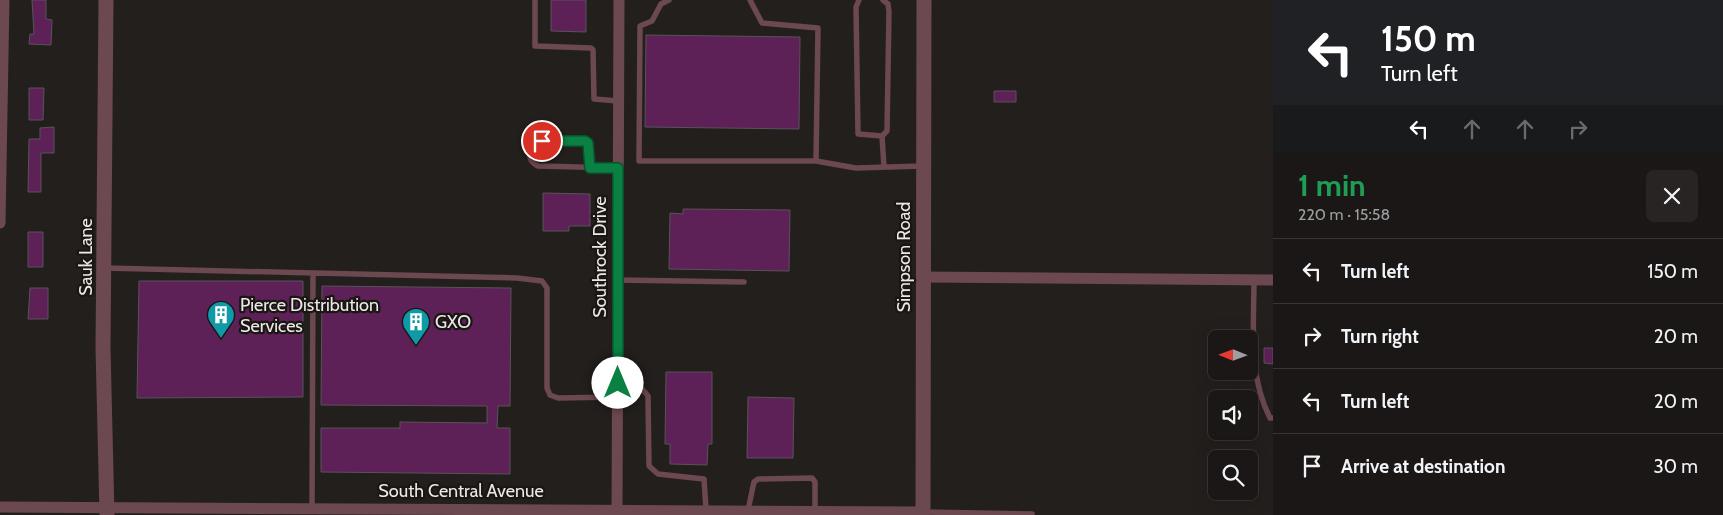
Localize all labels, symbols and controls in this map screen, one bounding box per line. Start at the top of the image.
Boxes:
text: 150 m [1381,17,1476,60]
icon: left [1298,20,1363,85]
text: Turn left [1381,60,1458,87]
icon: left [1405,115,1433,143]
icon: ahead [1458,115,1486,143]
icon: ahead [1511,115,1539,143]
icon: right [1564,115,1592,143]
pin [521,120,563,162]
icon: arrive [528,127,556,155]
text: 1 min [1298,167,1366,204]
button: close [1646,170,1698,222]
street label: Southrock Drive [589,196,611,318]
street label: Simpson Road [893,202,915,312]
text: 220 m · 15:58 [1298,205,1390,224]
street label: Sauk Lane [75,218,97,296]
icon: left [1298,257,1326,285]
text: Turn left [1341,260,1409,283]
text: 150 m [1647,260,1698,283]
place label: Pierce Distribution Services [240,294,379,337]
building icon: Pierce Distribution Services [206,300,236,339]
building icon: GXO [401,307,431,346]
place label: GXO [435,311,471,333]
icon: right [1298,322,1326,350]
text: Turn right [1341,325,1419,348]
text: 20 m [1654,325,1698,348]
north arrow [1208,330,1258,380]
map controls [1208,330,1258,500]
position arrow [591,356,643,408]
icon: left [1298,387,1326,415]
button: sound [1208,390,1258,440]
text: Turn left [1341,390,1409,413]
text: 20 m [1654,390,1698,413]
button: search [1208,450,1258,500]
icon: arrive [1298,452,1326,480]
text: Arrive at destination [1341,455,1505,478]
text: 30 m [1654,455,1698,478]
street label: South Central Avenue [378,480,544,502]

